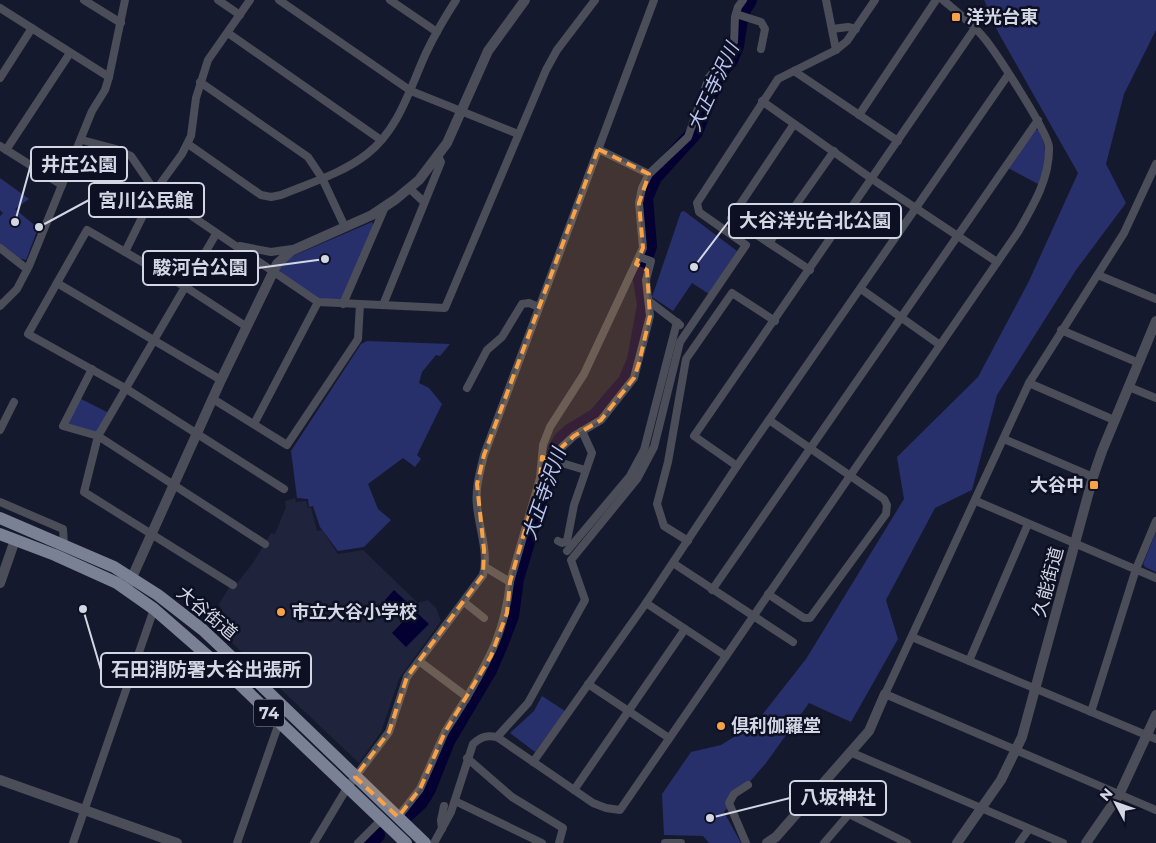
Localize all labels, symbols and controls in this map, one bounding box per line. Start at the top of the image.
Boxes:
place label: 洋光台東 [966,6,1038,28]
marker: 洋光台東 [950,11,962,23]
water label: 大正寺沢川 [682,37,744,135]
callout: 井庄公園 [31,147,127,181]
text: 井庄公園 [41,153,117,176]
callout: 宮川公民館 [89,183,204,217]
text: 宮川公民館 [98,189,194,212]
callout: 大谷洋光台北公園 [729,204,901,238]
text: 大谷洋光台北公園 [739,209,891,232]
callout: 駿河台公園 [143,251,258,285]
text: 駿河台公園 [152,256,248,279]
water label: 大正寺沢川 [518,443,571,543]
place label: 大谷中 [1030,474,1084,496]
marker: 大谷中 [1088,479,1100,491]
street label: 久能街道 [1028,544,1068,620]
street label: 大谷街道 [172,581,242,645]
place label: 市立大谷小学校 [291,601,417,623]
marker: 市立大谷小学校 [275,606,287,618]
callout: 石田消防署大谷出張所 [101,653,311,687]
text: 石田消防署大谷出張所 [111,658,301,681]
road number: 74 [254,700,284,726]
place label: 倶利伽羅堂 [731,715,821,737]
marker: 倶利伽羅堂 [715,720,727,732]
north arrow [1091,778,1141,828]
callout: 八坂神社 [790,781,886,815]
text: N [1096,784,1117,805]
text: 八坂神社 [800,786,876,809]

